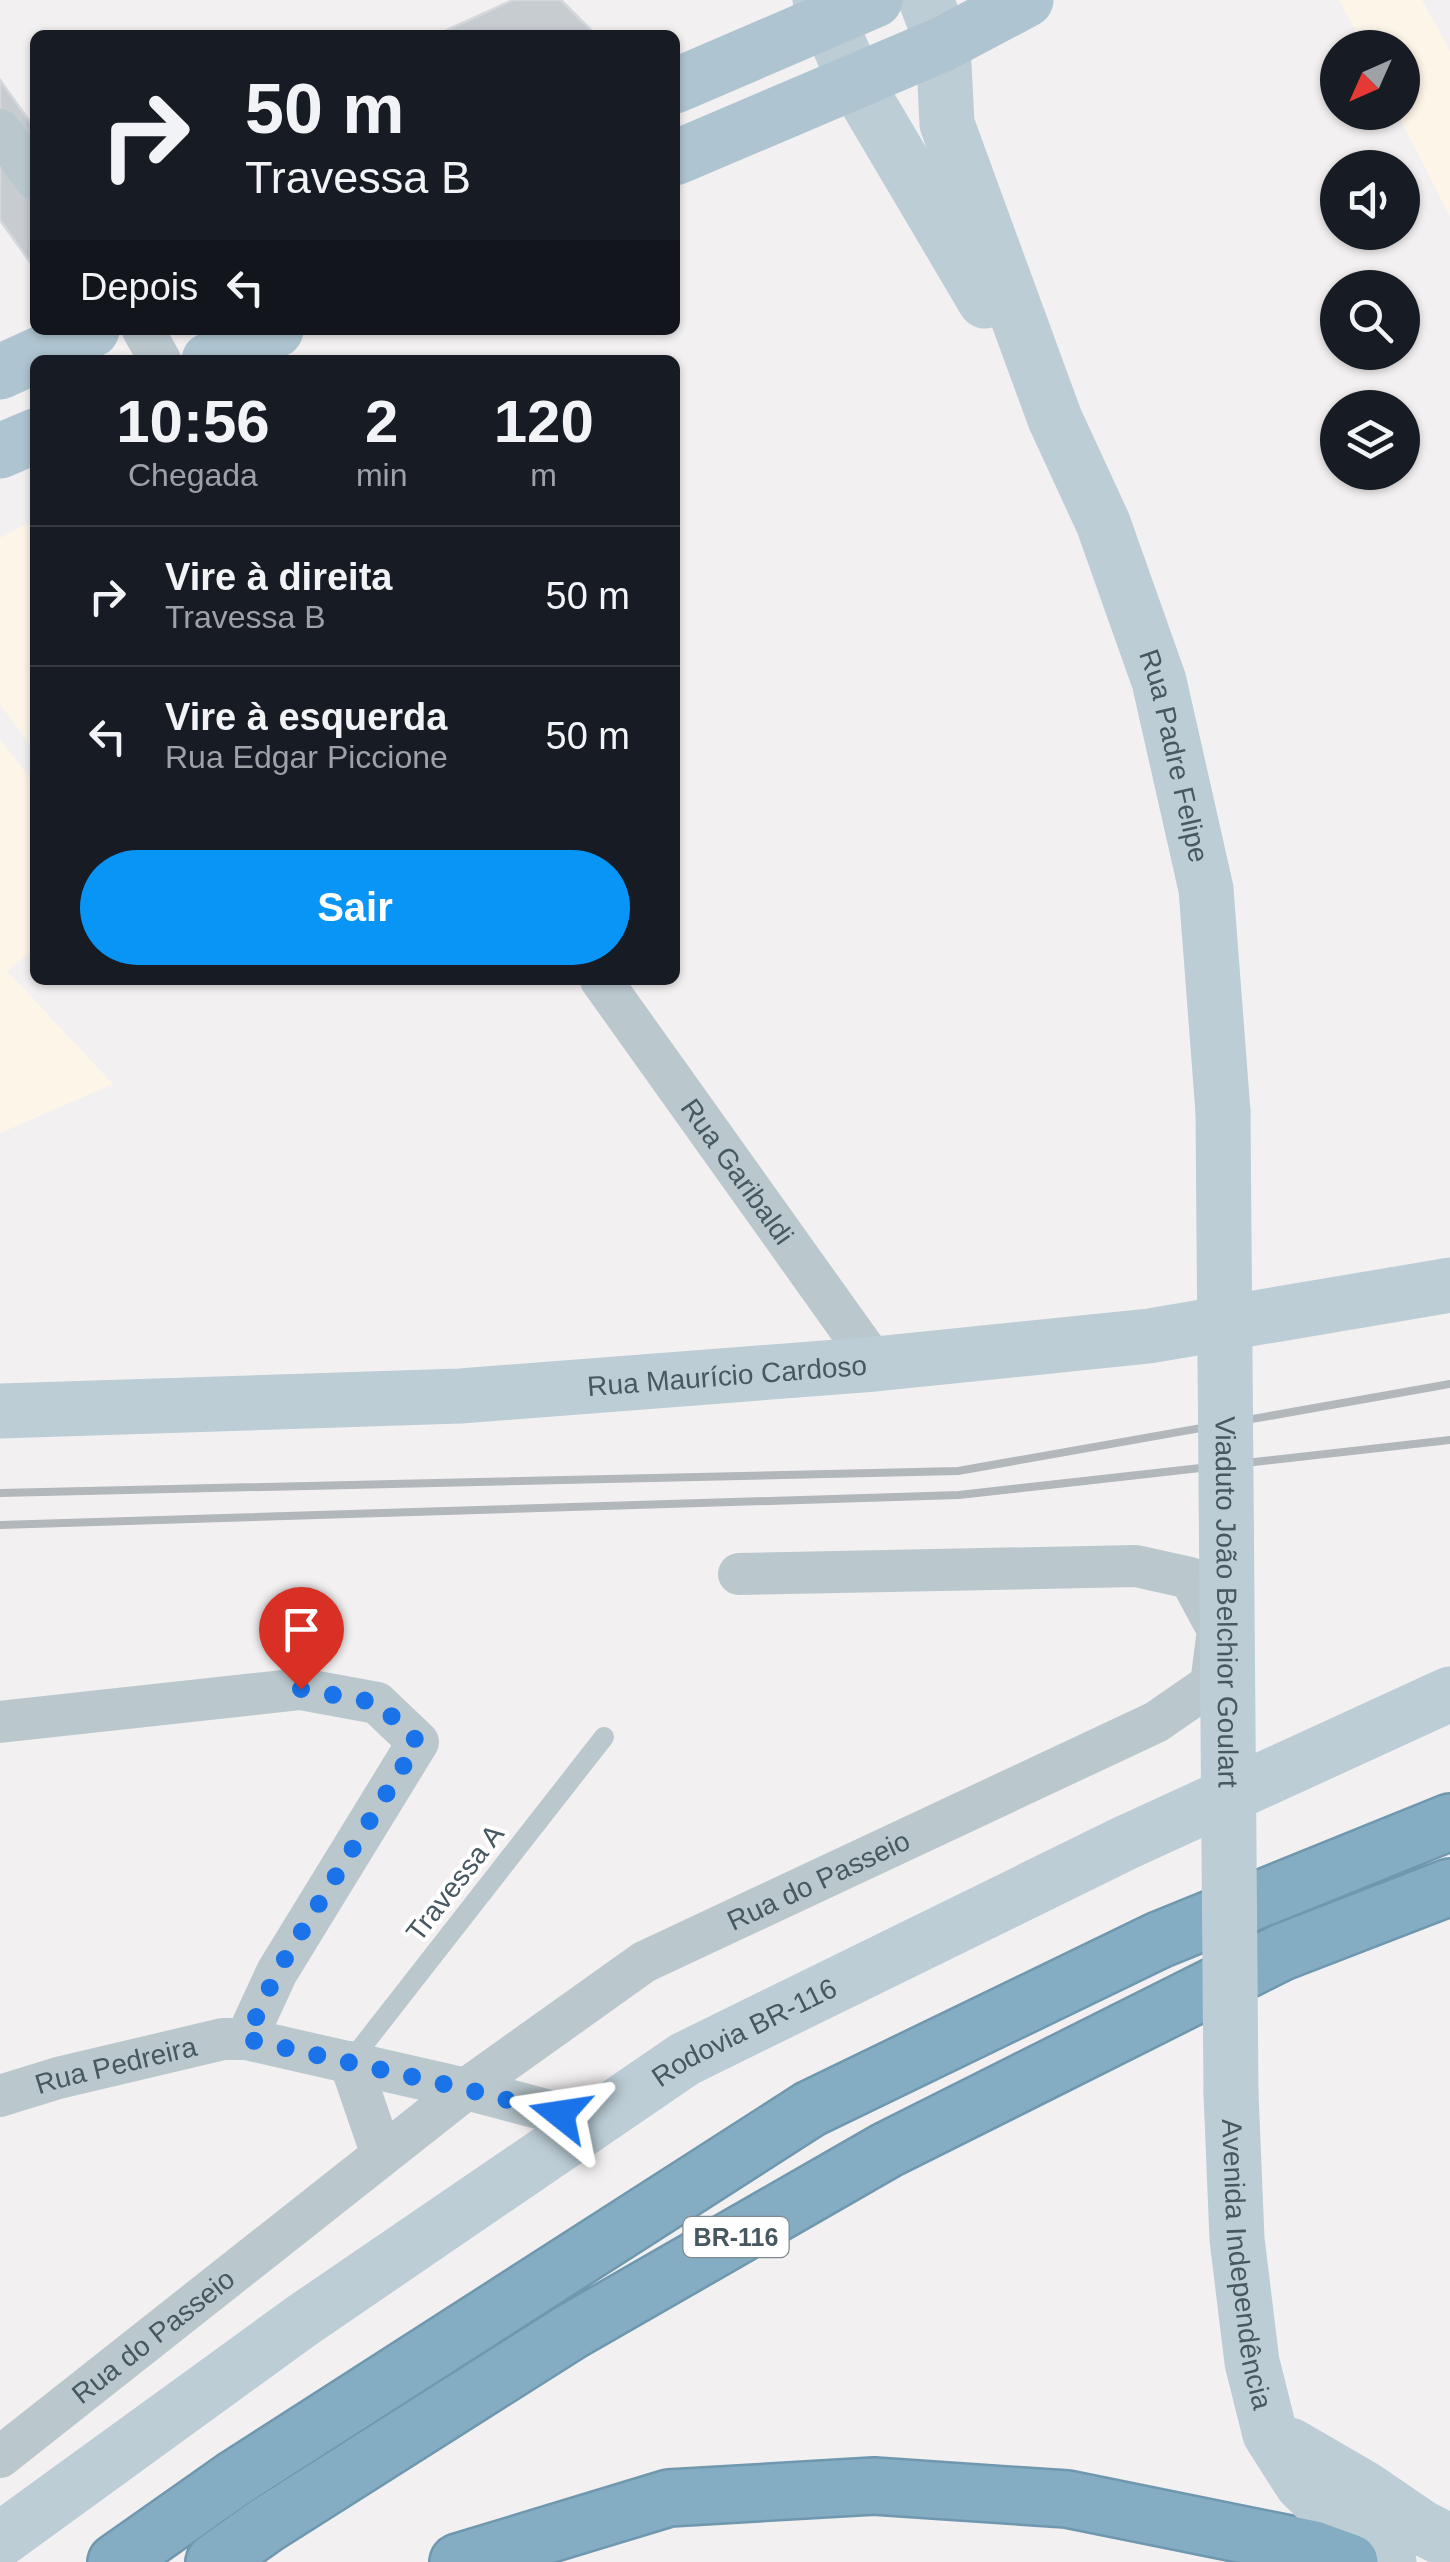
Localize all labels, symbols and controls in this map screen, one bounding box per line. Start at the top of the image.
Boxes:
north arrow [1320,30,1420,130]
map controls [1320,30,1420,490]
icon: right [80,70,210,200]
text: 50 m [245,70,405,148]
button: sound [1320,150,1420,250]
text: Travessa B [245,152,471,203]
icon: left [218,260,273,315]
text: Depois [80,266,198,308]
button: search [1320,270,1420,370]
text: 10:56 [116,388,270,455]
text: 2 [365,388,398,455]
text: 120 [494,388,594,455]
button: layers [1320,390,1420,490]
text: Chegada [128,457,258,493]
text: min [356,457,407,493]
text: m [530,457,557,493]
text: Vire à direita [165,556,392,598]
icon: right [80,569,135,624]
text: 50 m [546,575,630,617]
text: Travessa B [165,599,326,635]
street label: Rua Padre Felipe [1134,645,1215,865]
text: Vire à esquerda [165,696,447,738]
icon: left [80,709,135,764]
text: 50 m [546,715,630,757]
text: Rua Edgar Piccione [165,739,448,775]
button: Sair [80,850,630,965]
street label: Rua Garibaldi [675,1093,800,1250]
street label: Rua Maurício Cardoso [586,1349,868,1402]
street label: Viaduto João Belchior Goulart [1210,1416,1244,1788]
pin [259,1587,344,1690]
icon: arrive [274,1602,329,1657]
street label: Travessa A [400,1818,510,1947]
street label: Rua do Passeio [722,1824,914,1936]
street label: Rodovia BR-116 [646,1972,841,2093]
street label: Rua Pedreira [31,2030,200,2100]
position arrow [508,2062,612,2166]
street label: Avenida Independência [1217,2118,1279,2413]
road number: BR-116 [684,2217,788,2257]
street label: Rua do Passeio [66,2263,240,2410]

